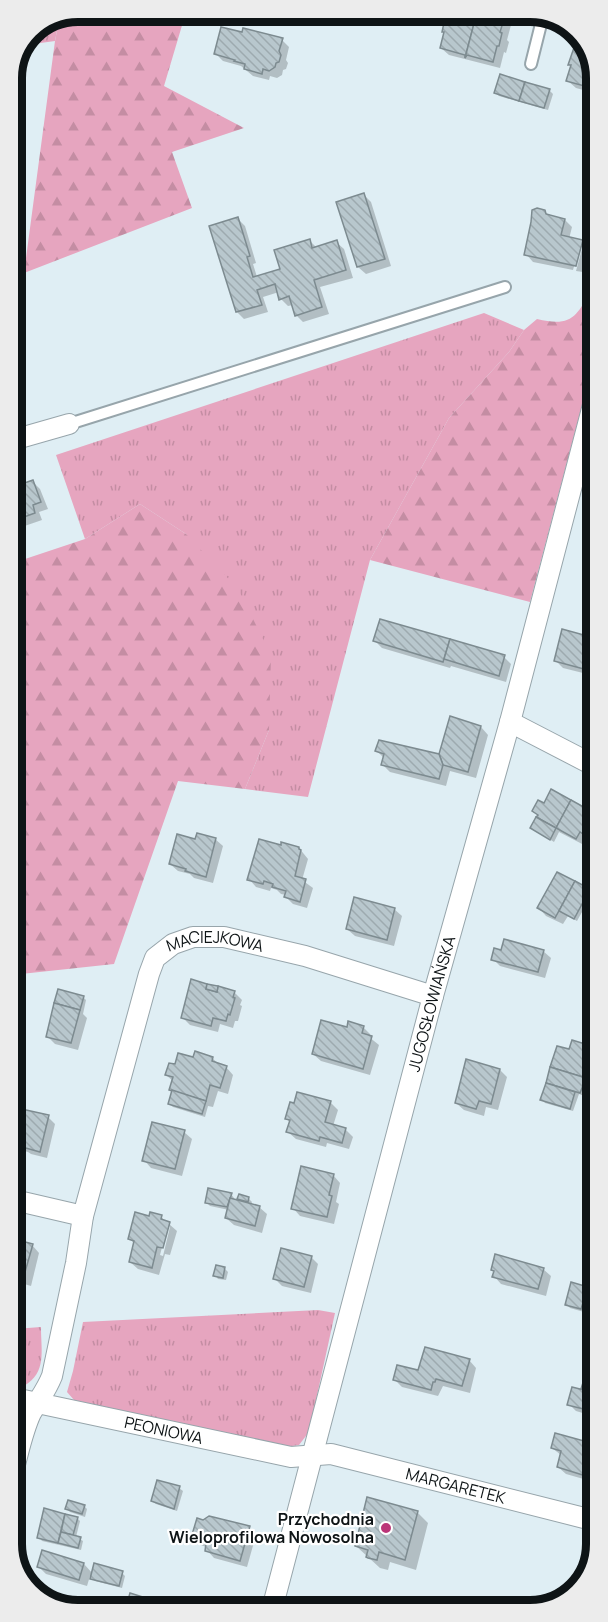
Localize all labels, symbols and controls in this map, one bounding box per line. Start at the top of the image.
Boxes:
street label: MACIEJKOWA [163,925,266,957]
street label: JUGOSŁOWIAŃSKA [403,933,460,1074]
street label: PEONIOWA [122,1411,205,1449]
street label: MARGARETEK [404,1462,508,1509]
place label: Przychodnia Wieloprofilowa Nowosolna [169,1508,374,1548]
marker: Przychodnia Wieloprofilowa Nowosolna [379,1521,393,1535]

